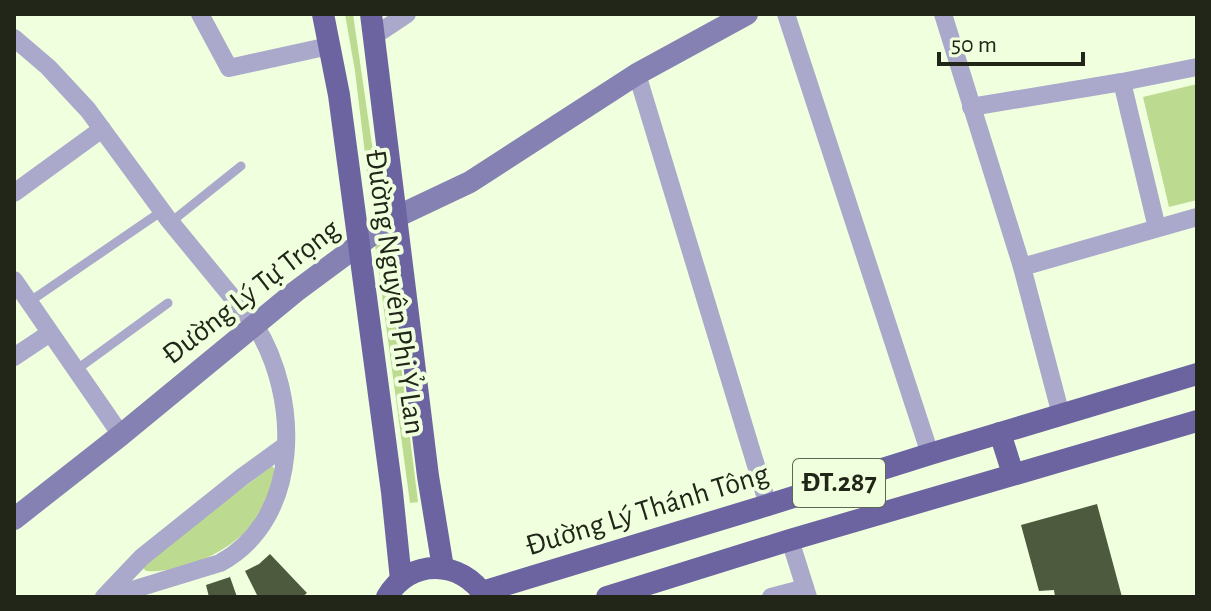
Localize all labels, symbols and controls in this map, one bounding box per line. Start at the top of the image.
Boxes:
scale bar [939,16,1083,66]
text: 50 m [951,33,997,57]
street label: Đường Nguyên Phi Ỷ Lan [360,147,433,436]
street label: Đường Lý Tự Trọng [157,214,345,370]
street label: Đường Lý Thánh Tông [522,459,772,561]
road number: ĐT.287 [793,459,885,507]

